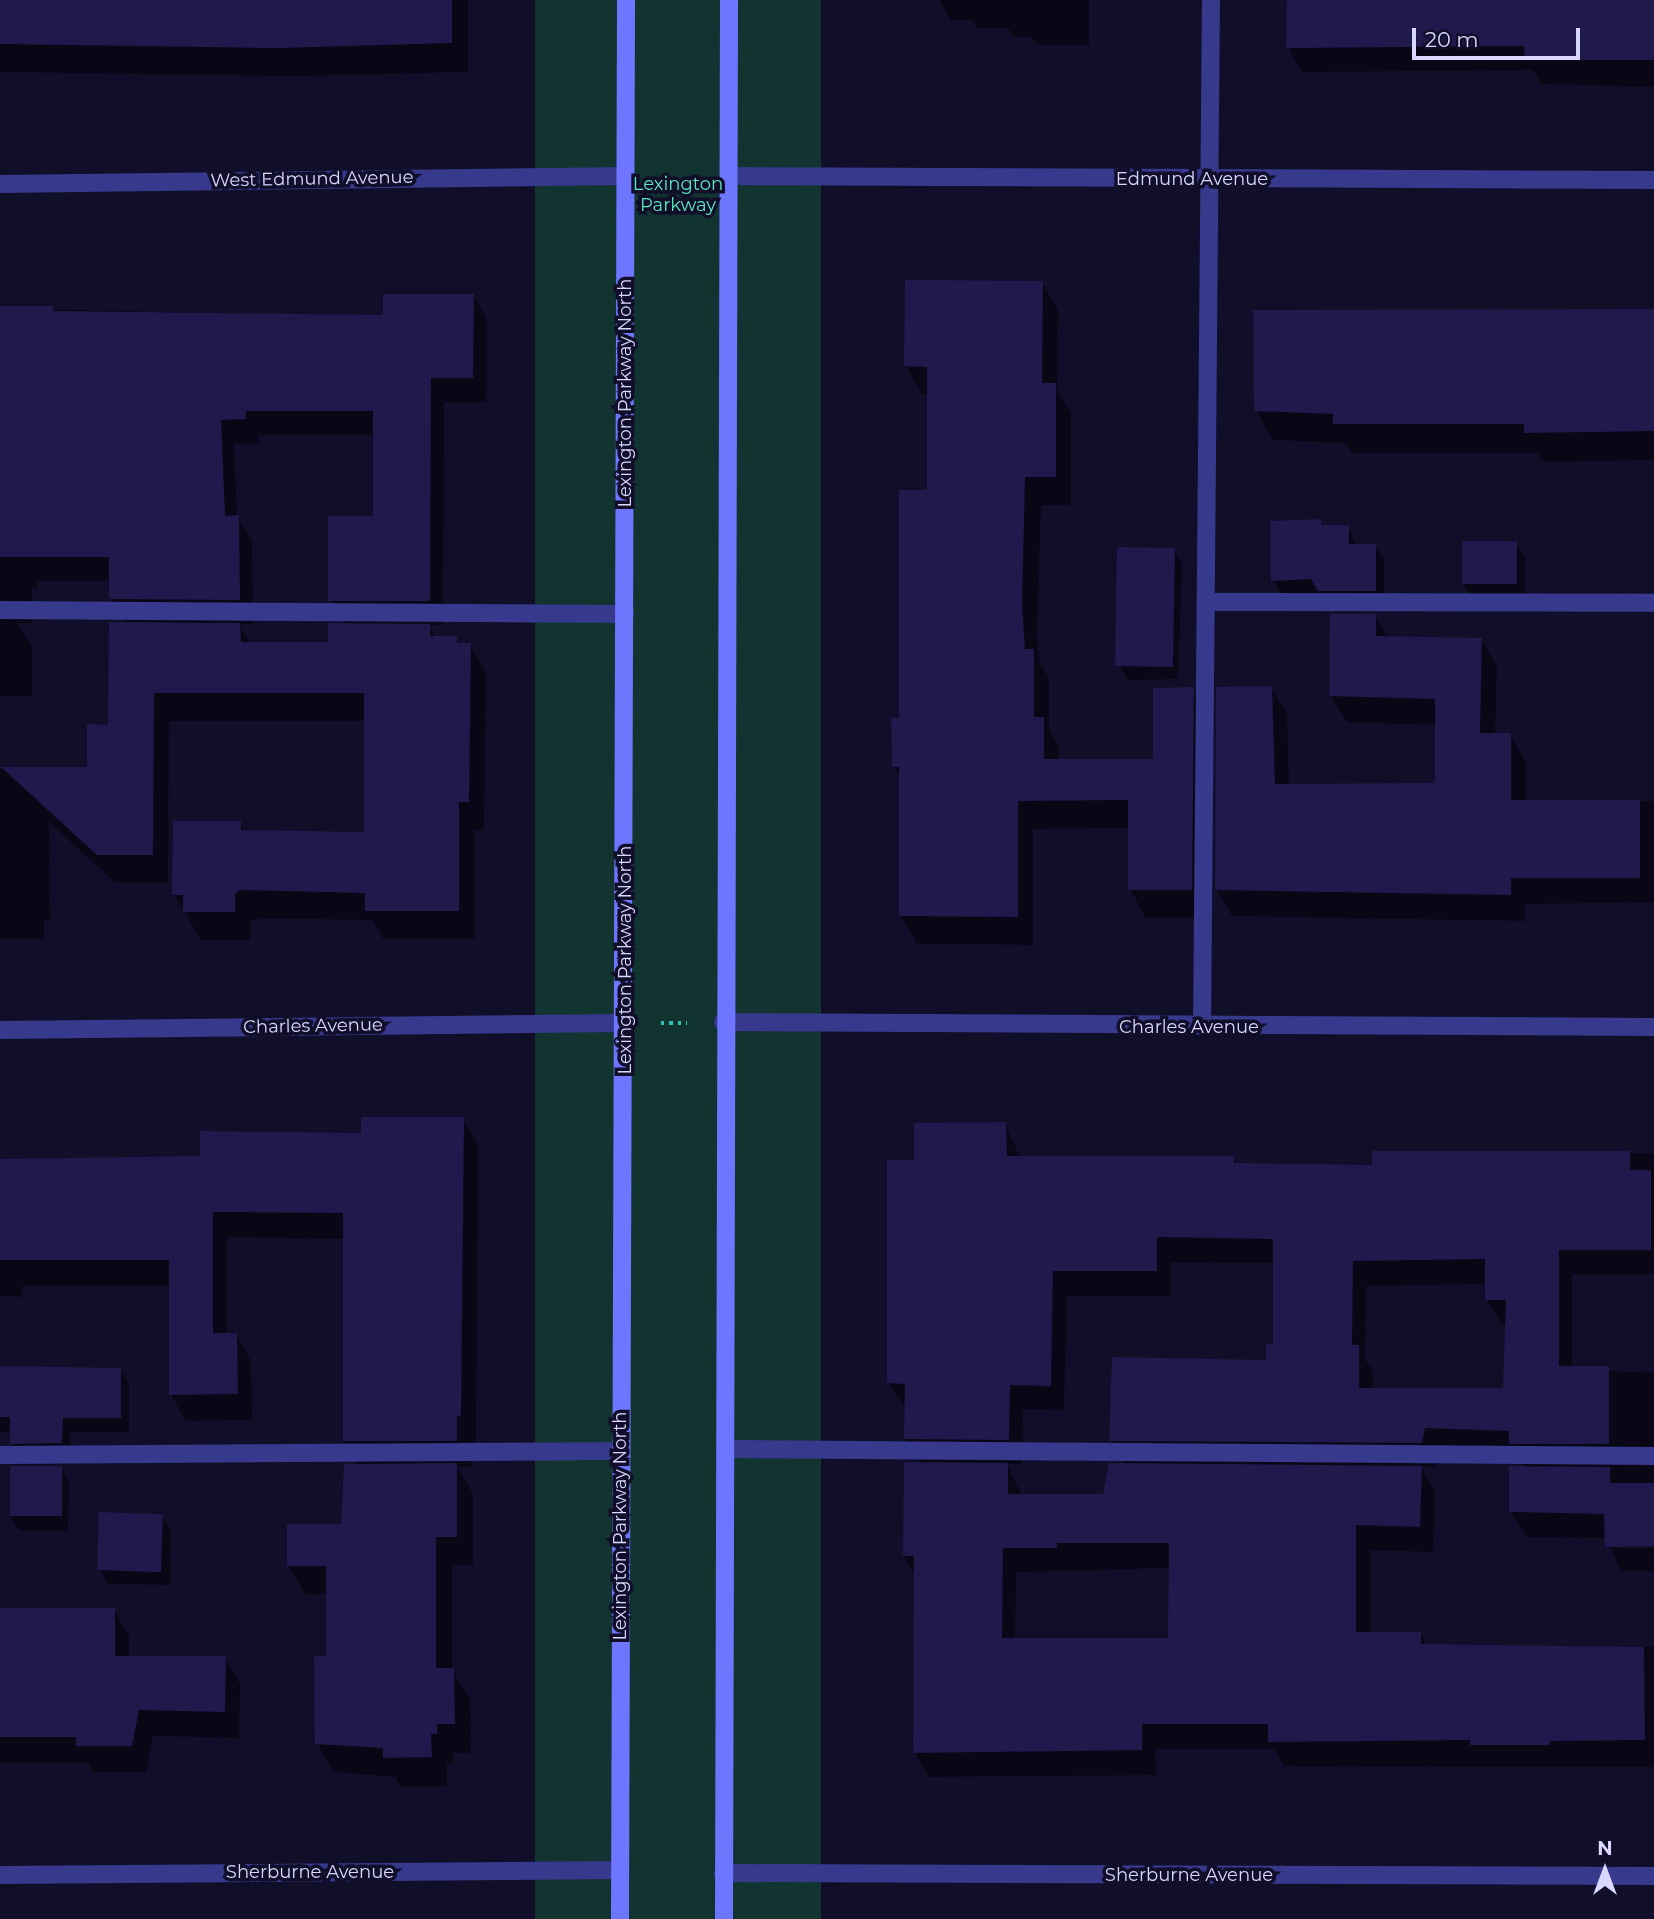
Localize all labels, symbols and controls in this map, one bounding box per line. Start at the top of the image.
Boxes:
scale bar [1416,14,1584,58]
text: 20 m [1425,27,1479,52]
street label: West Edmund Avenue [210,166,414,192]
street label: Edmund Avenue [1116,168,1268,190]
park label: Lexington Parkway [633,174,723,216]
street label: Lexington Parkway North [614,279,636,507]
street label: Lexington Parkway North [614,846,636,1074]
street label: Charles Avenue [243,1014,383,1038]
street label: Charles Avenue [1119,1016,1259,1038]
street label: Lexington Parkway North [609,1412,631,1640]
north arrow [1570,1835,1640,1905]
text: N [1597,1837,1613,1860]
street label: Sherburne Avenue [226,1861,394,1883]
street label: Sherburne Avenue [1105,1864,1273,1886]

